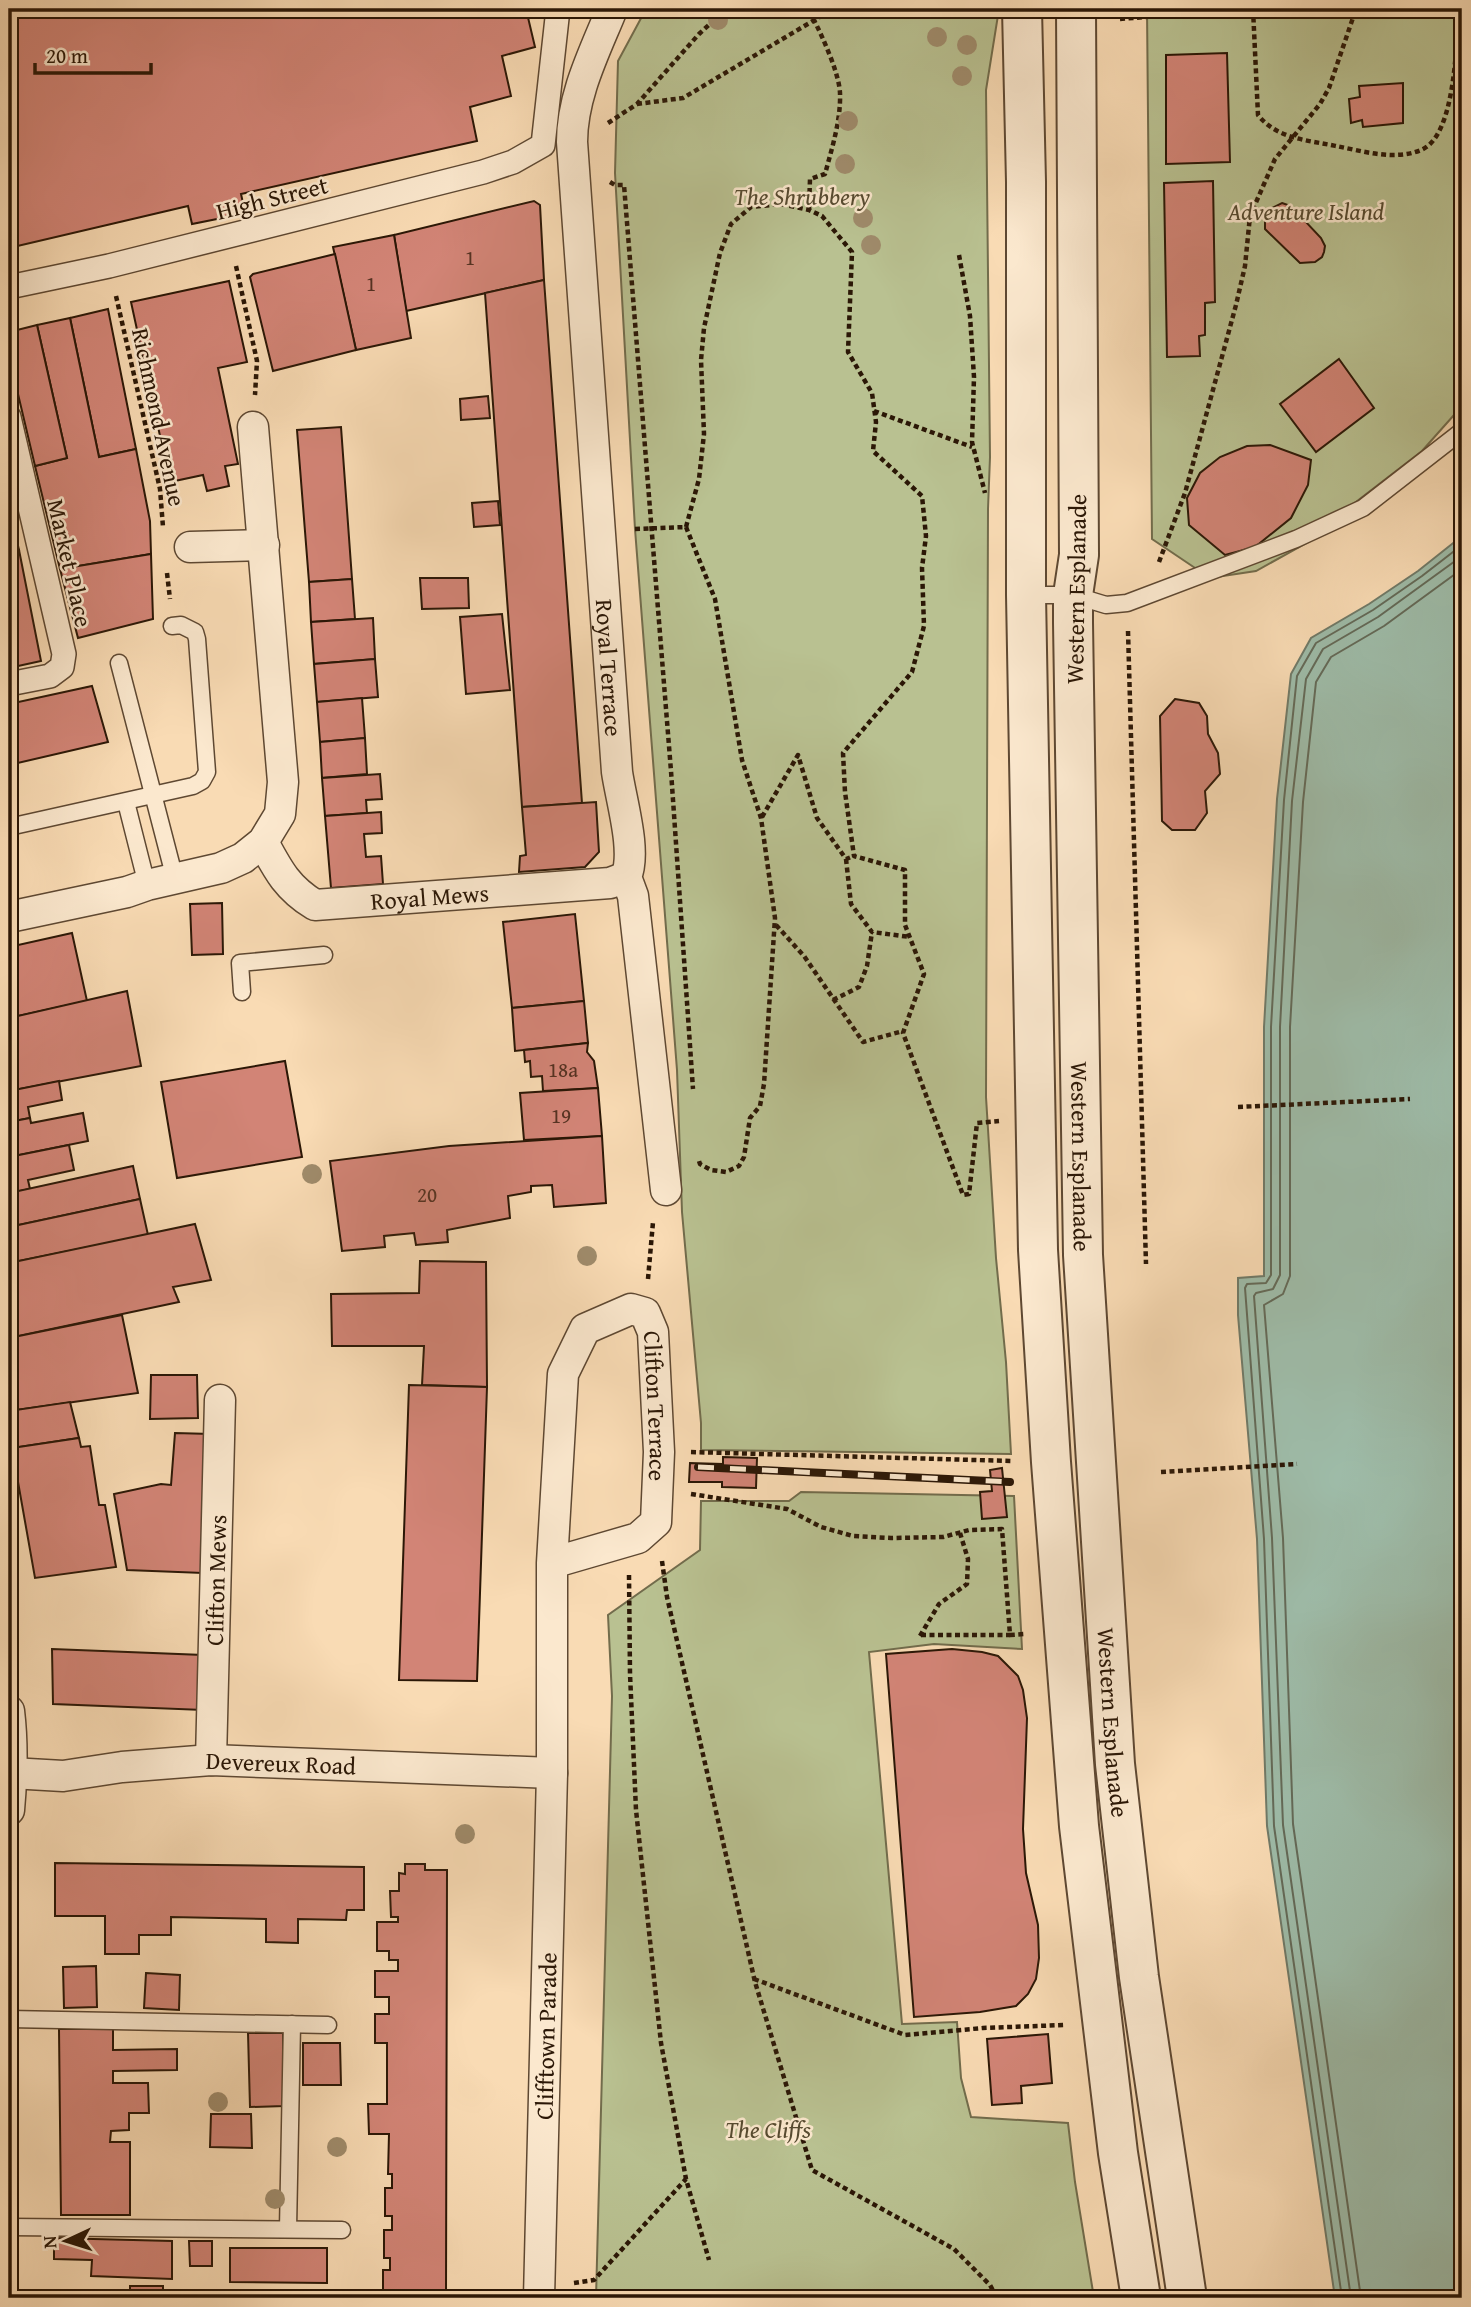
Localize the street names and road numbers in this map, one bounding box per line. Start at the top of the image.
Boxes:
street label: High Street [212,167,332,229]
street label: Richmond Avenue [123,325,195,509]
street label: Western Esplanade [1057,494,1095,684]
street label: Market Place [38,495,102,631]
street label: Royal Terrace [587,598,632,738]
street label: Royal Mews [369,875,490,918]
street label: Western Esplanade [1062,1061,1100,1252]
street label: Clifton Terrace [635,1330,677,1482]
street label: Clifton Mews [196,1514,235,1646]
street label: Western Esplanade [1089,1626,1138,1819]
street label: Devereux Road [205,1742,357,1783]
street label: Clifftown Parade [526,1952,565,2120]

